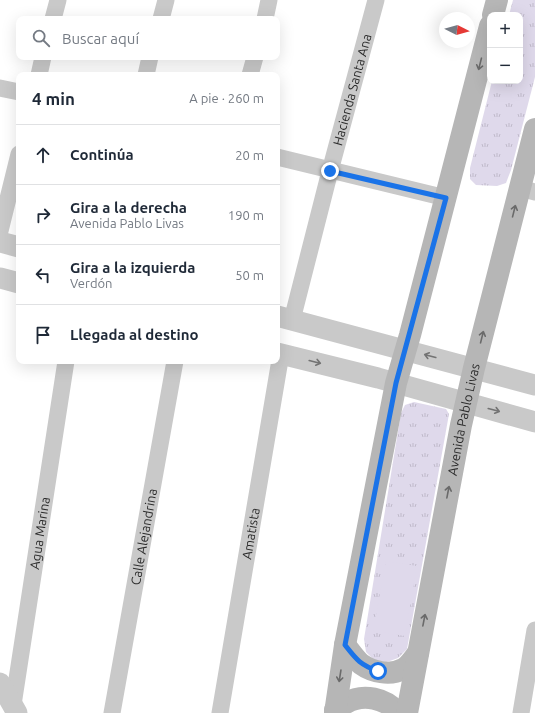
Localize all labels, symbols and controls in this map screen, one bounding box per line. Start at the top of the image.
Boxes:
north arrow [439,12,475,48]
map controls [487,12,523,84]
button: + [487,12,523,48]
search box [16,16,280,60]
icon: search [30,27,52,49]
text: Buscar aquí [62,30,139,47]
street label: Hacienda Santa Ana [330,32,374,147]
button: − [487,48,523,84]
one-way arrow [476,57,484,70]
text: 4 min [32,89,75,108]
text: A pie · 260 m [189,91,264,105]
icon: ahead [32,144,54,166]
text: Continúa [70,146,134,163]
text: 20 m [235,148,264,162]
route end [321,162,339,180]
text: Gira a la derecha [70,199,187,216]
icon: right [32,204,54,226]
one-way arrow [510,205,518,218]
text: 190 m [228,208,264,222]
text: Avenida Pablo Livas [70,216,184,230]
text: Gira a la izquierda [70,259,196,276]
icon: left [32,264,54,286]
text: 50 m [235,268,264,282]
text: Verdón [70,276,113,290]
icon: arrive [32,324,54,346]
text: Llegada al destino [70,326,199,343]
one-way arrow [479,331,486,344]
one-way arrow [424,352,437,359]
one-way arrow [308,359,321,367]
street label: Avenida Pablo Livas [445,362,482,476]
one-way arrow [488,407,501,414]
one-way arrow [445,486,453,499]
street label: Calle Alejandrina [128,487,159,586]
street label: Agua Marina [27,496,52,570]
street label: Amatista [239,507,262,560]
one-way arrow [420,614,428,627]
route start [369,662,387,680]
one-way arrow [336,669,344,682]

